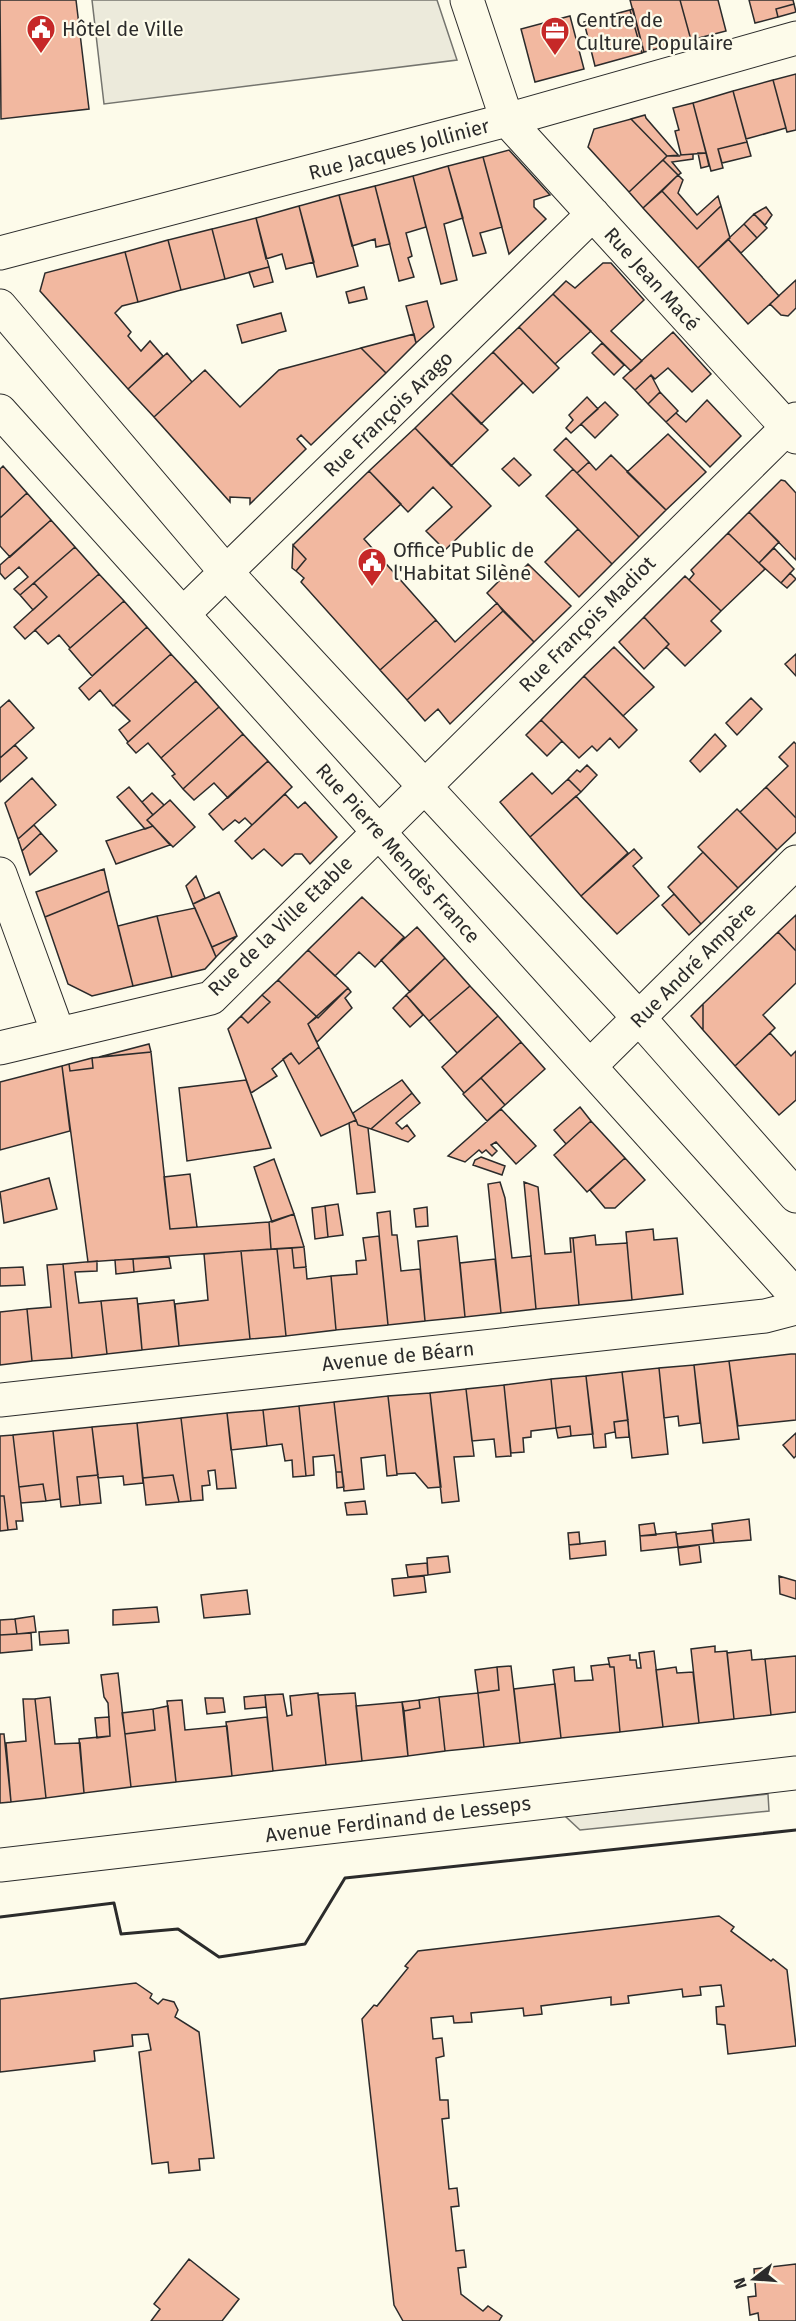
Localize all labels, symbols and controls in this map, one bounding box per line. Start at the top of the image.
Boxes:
place label: Centre de Culture Populaire [576,8,733,55]
public building icon: Hôtel de Ville [25,13,57,55]
office icon: Centre de Culture Populaire [539,15,571,57]
place label: Hôtel de Ville [62,17,184,41]
street label: Rue Jacques Jollinier [306,113,492,185]
street label: Rue Jean Macé [599,222,705,336]
street label: Rue François Arago [318,346,458,483]
place label: Office Public de l'Habitat Silène [393,538,534,585]
public building icon: Office Public de l'Habitat Silène [356,546,388,588]
street label: Rue François Madiot [514,550,661,698]
street label: Rue Pierre Mendès France [311,758,485,948]
street label: Rue de la Ville Etable [203,851,357,1001]
street label: Rue André Ampère [625,897,761,1033]
street label: Avenue de Béarn [321,1336,475,1376]
street label: Avenue Ferdinand de Lesseps [264,1791,532,1847]
north arrow [724,2249,784,2309]
text: N [729,2275,751,2291]

